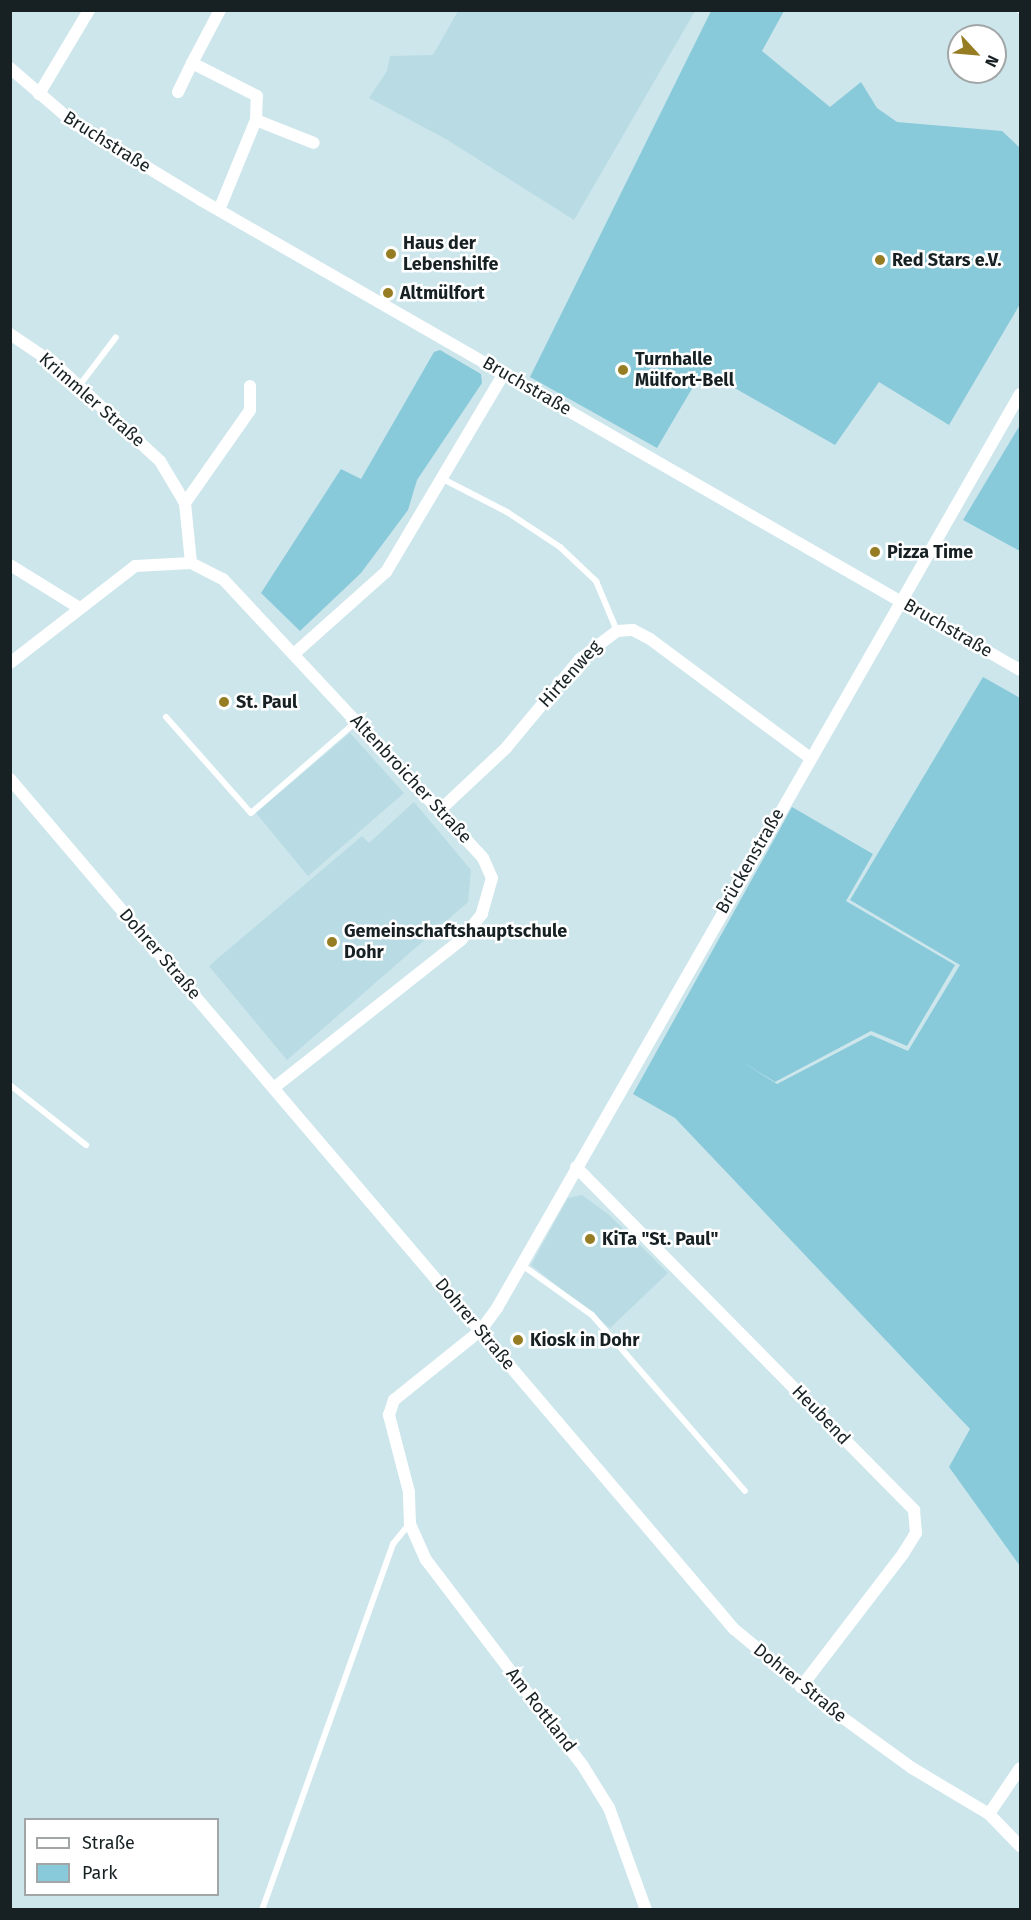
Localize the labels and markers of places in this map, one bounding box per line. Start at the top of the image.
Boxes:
place label: Haus der Lebenshilfe [403,233,498,276]
marker: Haus der Lebenshilfe [384,247,398,261]
place label: Red Stars e.V. [892,249,1002,271]
marker: Red Stars e.V. [873,253,887,267]
place label: Altmülfort [400,282,485,304]
marker: Altmülfort [381,286,395,300]
place label: Turnhalle Mülfort-Bell [635,349,734,392]
marker: Turnhalle Mülfort-Bell [616,363,630,377]
place label: Pizza Time [887,541,973,563]
marker: Pizza Time [868,545,882,559]
place label: St. Paul [236,691,297,713]
marker: St. Paul [217,695,231,709]
place label: Gemeinschaftshauptschule Dohr [344,921,567,964]
marker: Gemeinschaftshauptschule Dohr [325,935,339,949]
place label: KiTa "St. Paul" [602,1228,718,1250]
marker: KiTa "St. Paul" [583,1232,597,1246]
place label: Kiosk in Dohr [530,1329,639,1351]
marker: Kiosk in Dohr [511,1333,525,1347]

